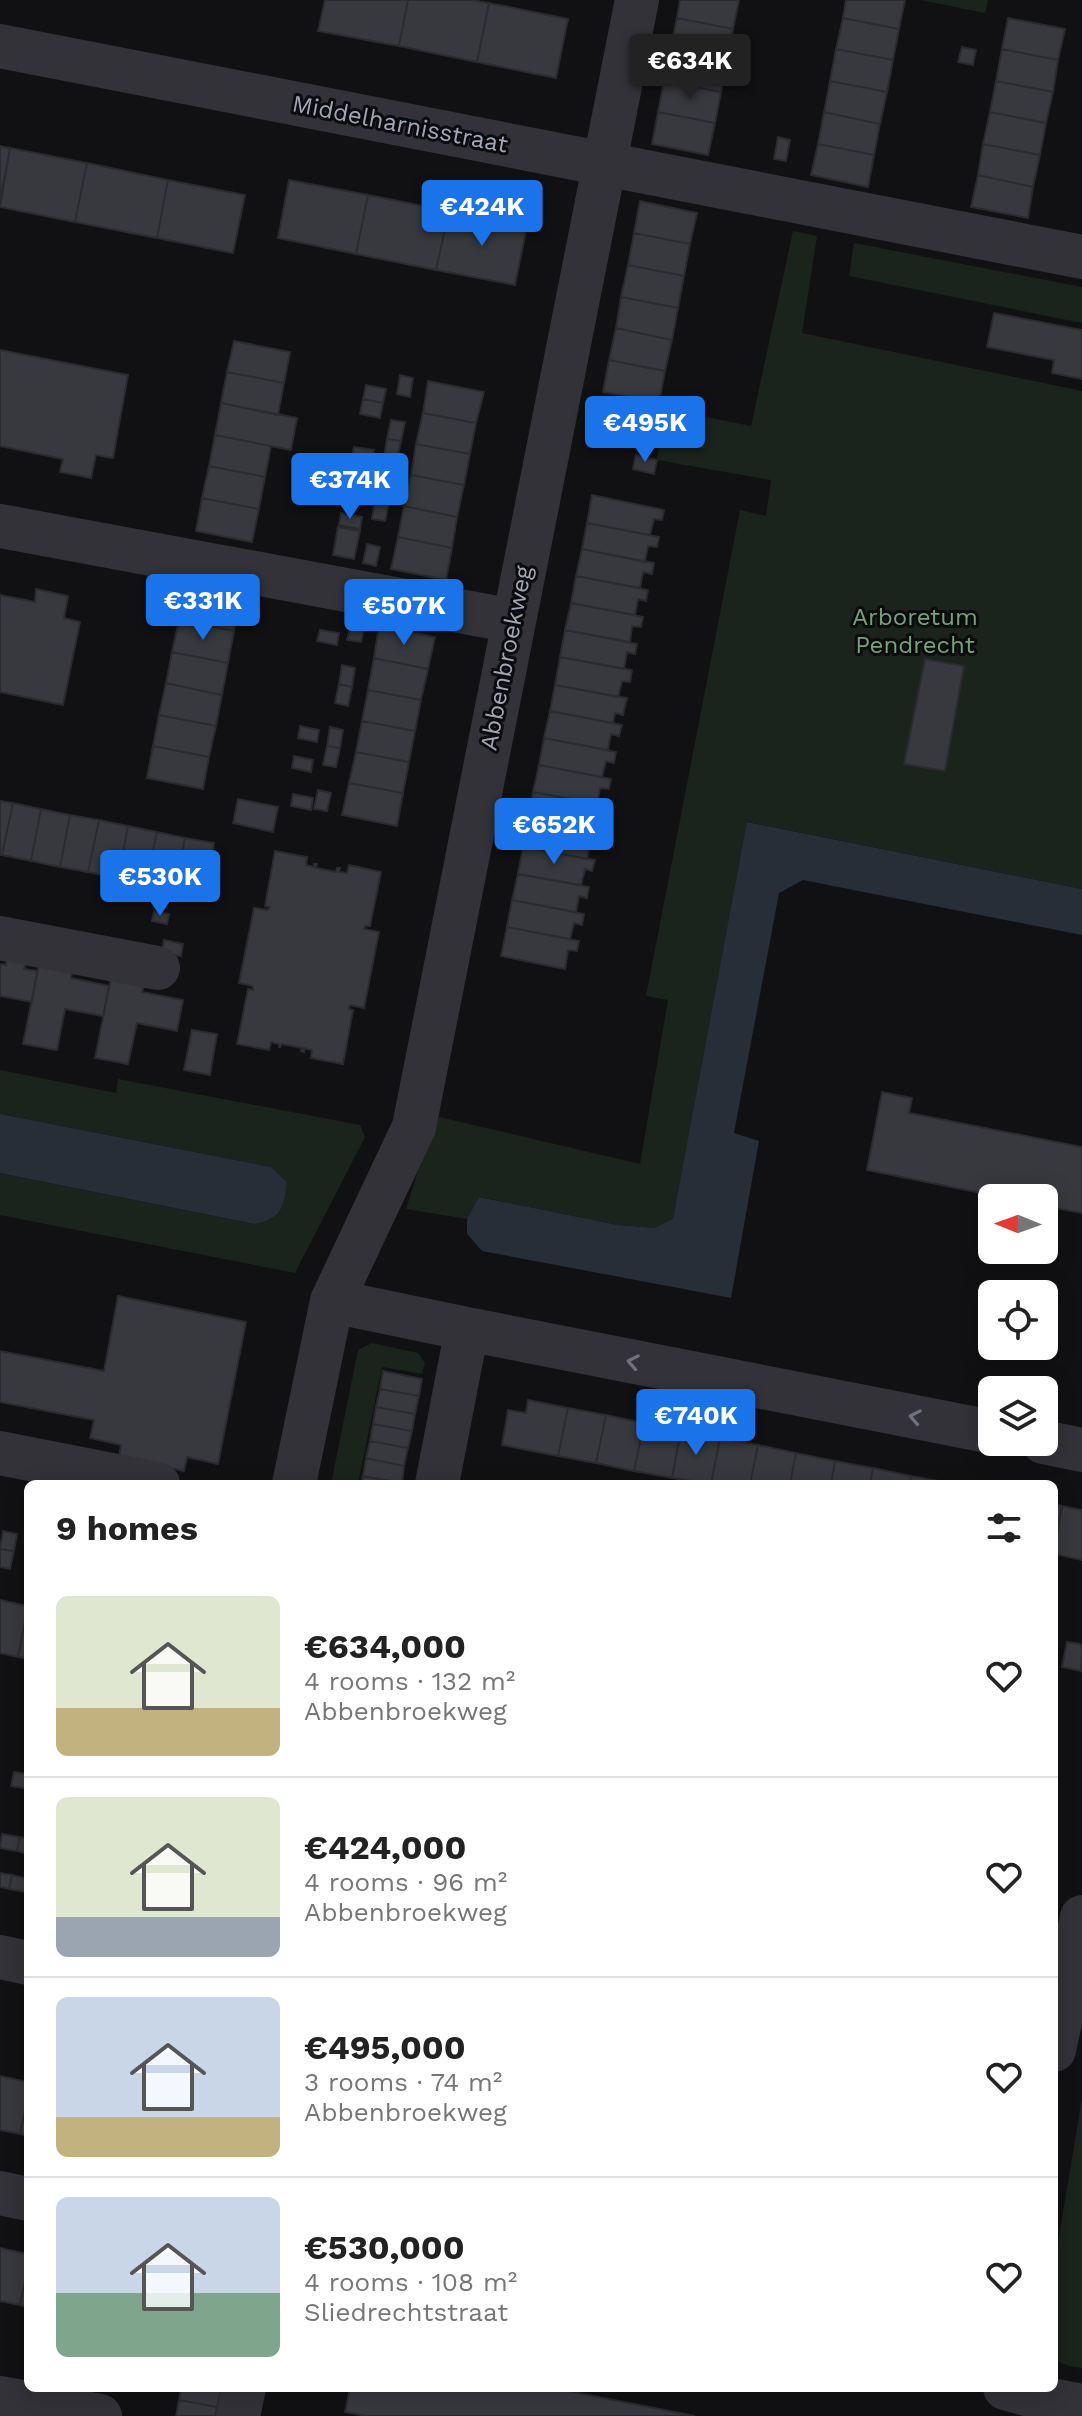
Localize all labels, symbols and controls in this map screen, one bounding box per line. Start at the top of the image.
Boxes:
pin: €634K [634,34,746,102]
text: €634K [648,45,732,75]
street label: Middelharnisstraat [290,89,510,159]
pin: €424K [426,180,538,248]
text: €424K [440,191,524,221]
pin: €495K [589,396,701,464]
text: €495K [603,407,687,437]
pin: €374K [294,453,406,521]
text: €374K [309,464,391,494]
street label: Abbenbroekweg [474,563,538,753]
pin: €331K [147,574,259,642]
pin: €507K [348,579,460,647]
text: €331K [164,585,242,615]
text: €507K [362,590,446,620]
park label: Arboretum Pendrecht [852,603,978,659]
pin: €652K [498,798,610,866]
text: €652K [513,809,595,839]
pin: €530K [104,850,216,918]
text: €530K [118,861,202,891]
north arrow [978,1184,1058,1264]
map controls [978,1184,1058,1456]
button: locate [978,1280,1058,1360]
one-way arrow [627,1354,640,1371]
button: layers [978,1376,1058,1456]
pin: €740K [640,1389,752,1457]
text: €740K [654,1400,738,1430]
one-way arrow [909,1409,923,1426]
icon: filters [982,1506,1026,1550]
text: 9 homes [56,1508,198,1548]
text: €634,000 [304,1626,466,1666]
icon: home [120,1628,216,1724]
icon: heart [982,1654,1026,1698]
text: 4 rooms · 132 m² [304,1666,515,1696]
text: Abbenbroekweg [304,1696,507,1726]
text: €424,000 [304,1827,466,1867]
icon: home [120,1829,216,1925]
icon: heart [982,1855,1026,1899]
text: 4 rooms · 96 m² [304,1867,507,1897]
text: Abbenbroekweg [304,1897,507,1927]
text: €495,000 [304,2027,466,2067]
icon: home [120,2029,216,2125]
icon: heart [982,2055,1026,2099]
text: 3 rooms · 74 m² [304,2067,502,2097]
text: Abbenbroekweg [304,2097,507,2127]
text: €530,000 [304,2227,465,2267]
icon: home [120,2229,216,2325]
icon: heart [982,2255,1026,2299]
text: 4 rooms · 108 m² [304,2267,517,2297]
text: Sliedrechtstraat [304,2297,508,2327]

